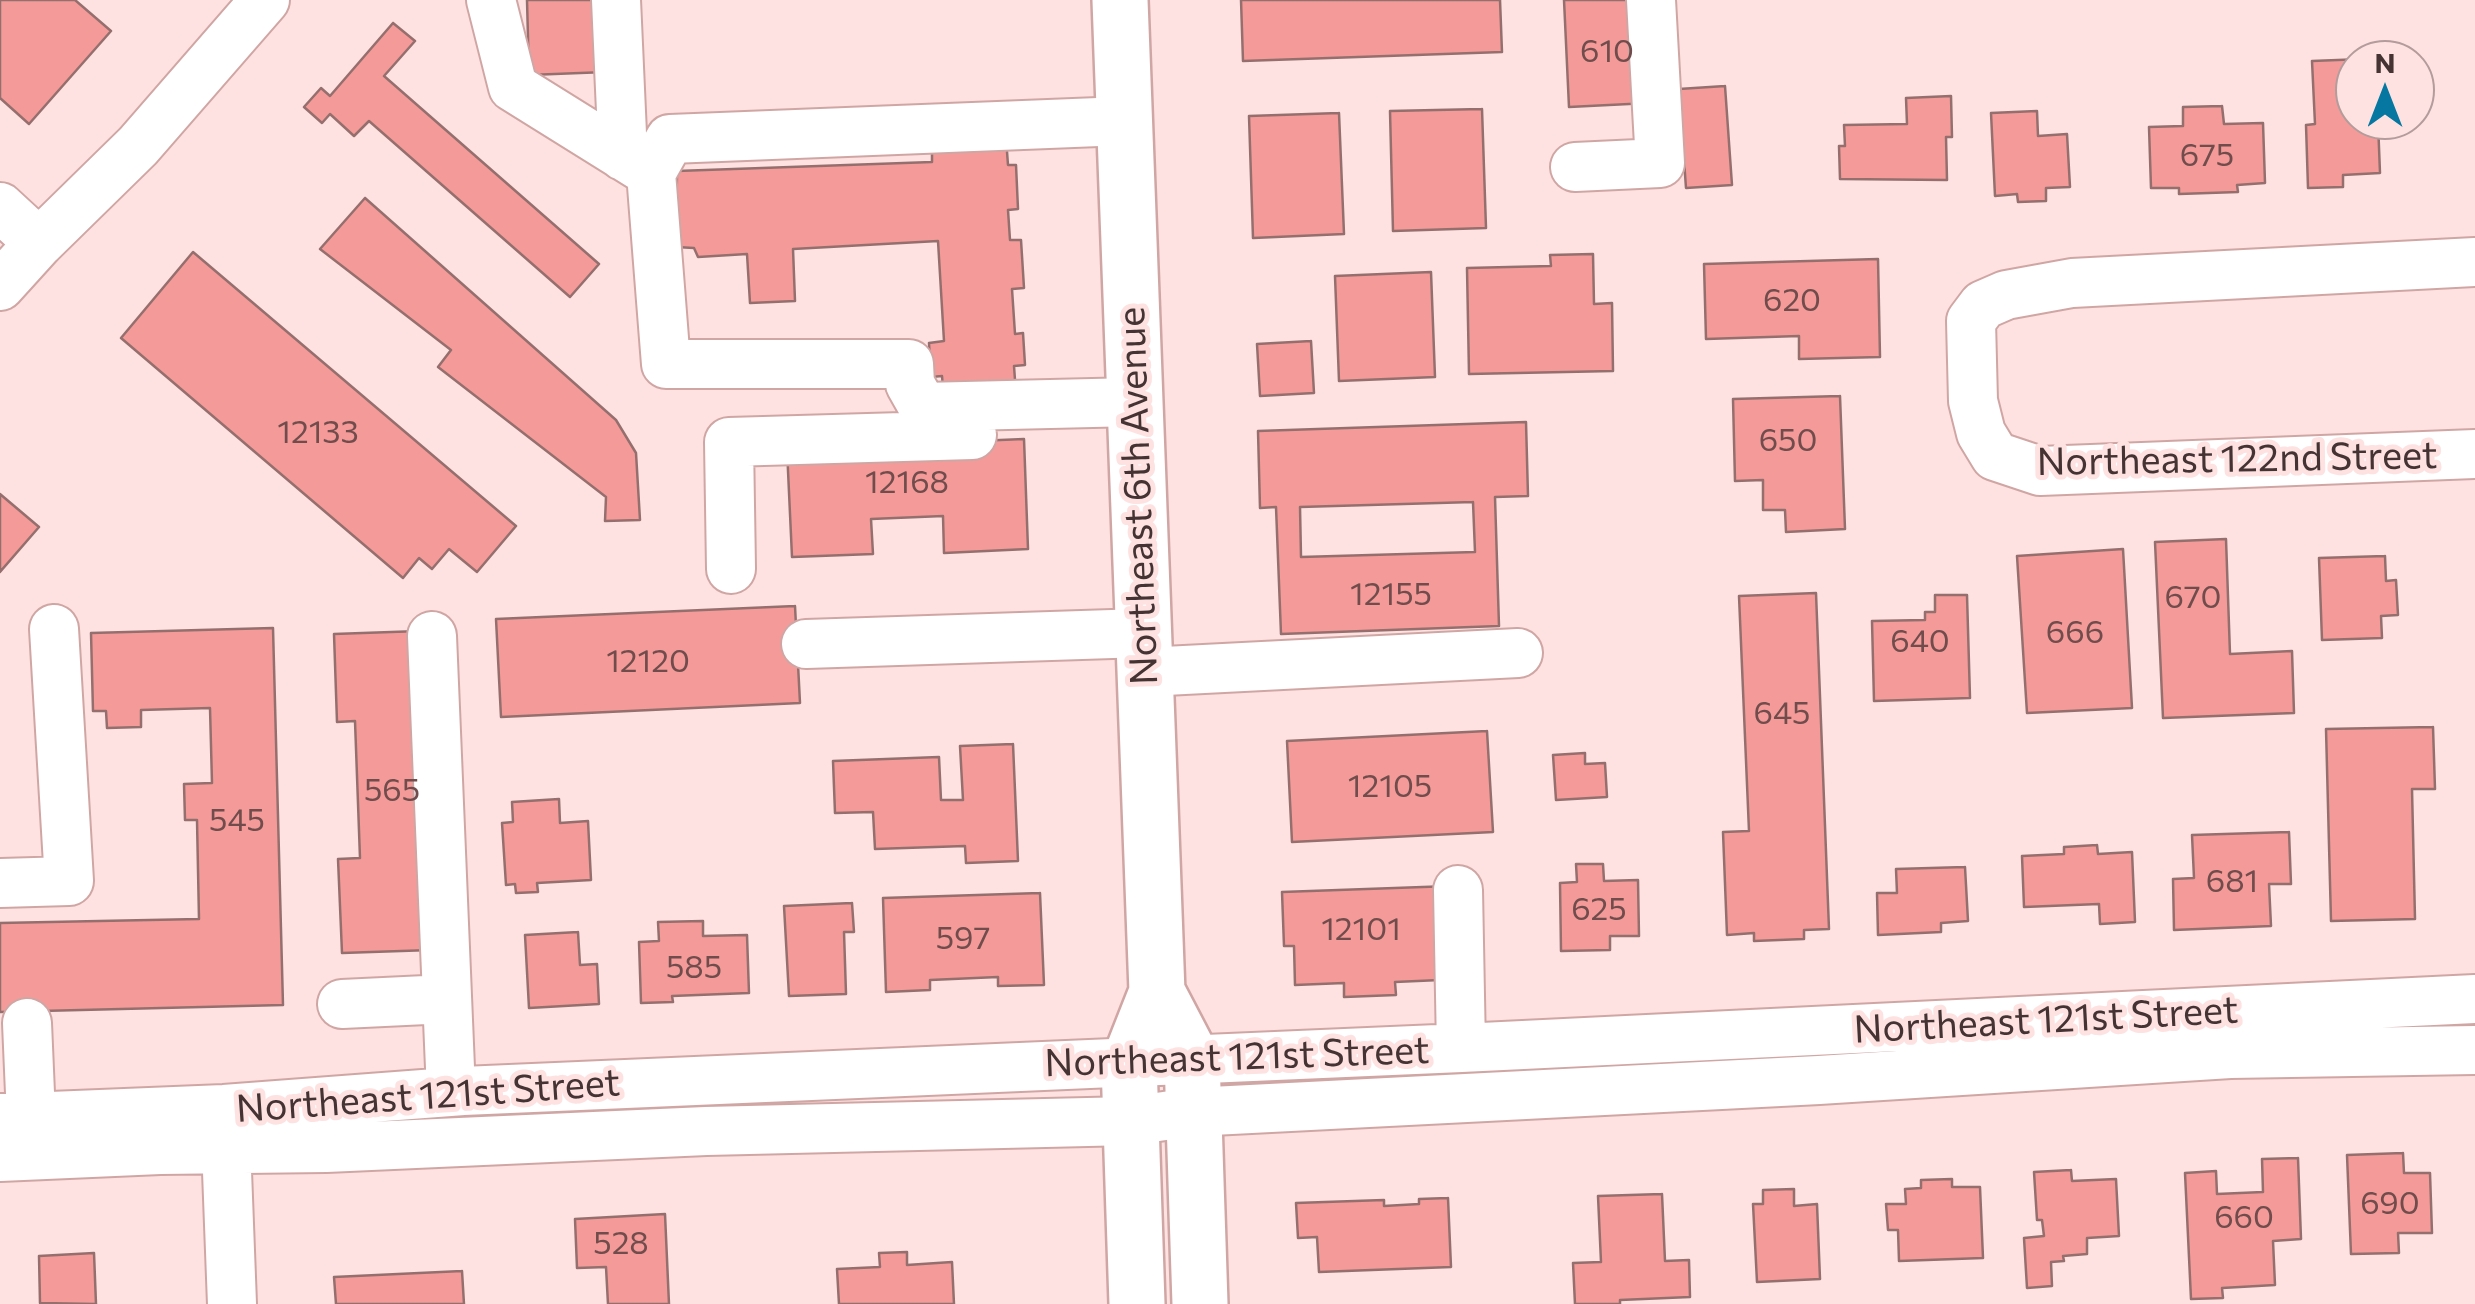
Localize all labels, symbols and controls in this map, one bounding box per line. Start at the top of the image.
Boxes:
house number: 610 [1580,32,1634,70]
north arrow [2335,40,2435,140]
text: N [2375,45,2396,79]
house number: 675 [2180,136,2234,174]
house number: 620 [1763,281,1821,319]
street label: Northeast 6th Avenue [1109,306,1167,686]
house number: 12133 [277,413,359,451]
house number: 650 [1759,421,1817,459]
street label: Northeast 122nd Street [2036,433,2438,485]
house number: 12168 [865,463,949,501]
house number: 12155 [1350,575,1432,613]
house number: 670 [2165,578,2221,616]
house number: 666 [2046,613,2104,651]
house number: 640 [1890,622,1950,660]
house number: 12120 [606,642,690,680]
house number: 645 [1753,694,1811,732]
house number: 12105 [1348,767,1432,805]
house number: 565 [364,771,420,809]
house number: 545 [209,801,265,839]
house number: 681 [2206,862,2258,900]
house number: 625 [1571,890,1627,928]
house number: 12101 [1321,910,1401,948]
house number: 597 [936,919,990,957]
house number: 585 [666,948,722,986]
street label: Northeast 121st Street [1853,987,2239,1053]
street label: Northeast 121st Street [1044,1027,1430,1087]
street label: Northeast 121st Street [234,1060,622,1132]
house number: 690 [2360,1184,2420,1222]
house number: 660 [2214,1198,2274,1236]
house number: 528 [593,1224,649,1262]

